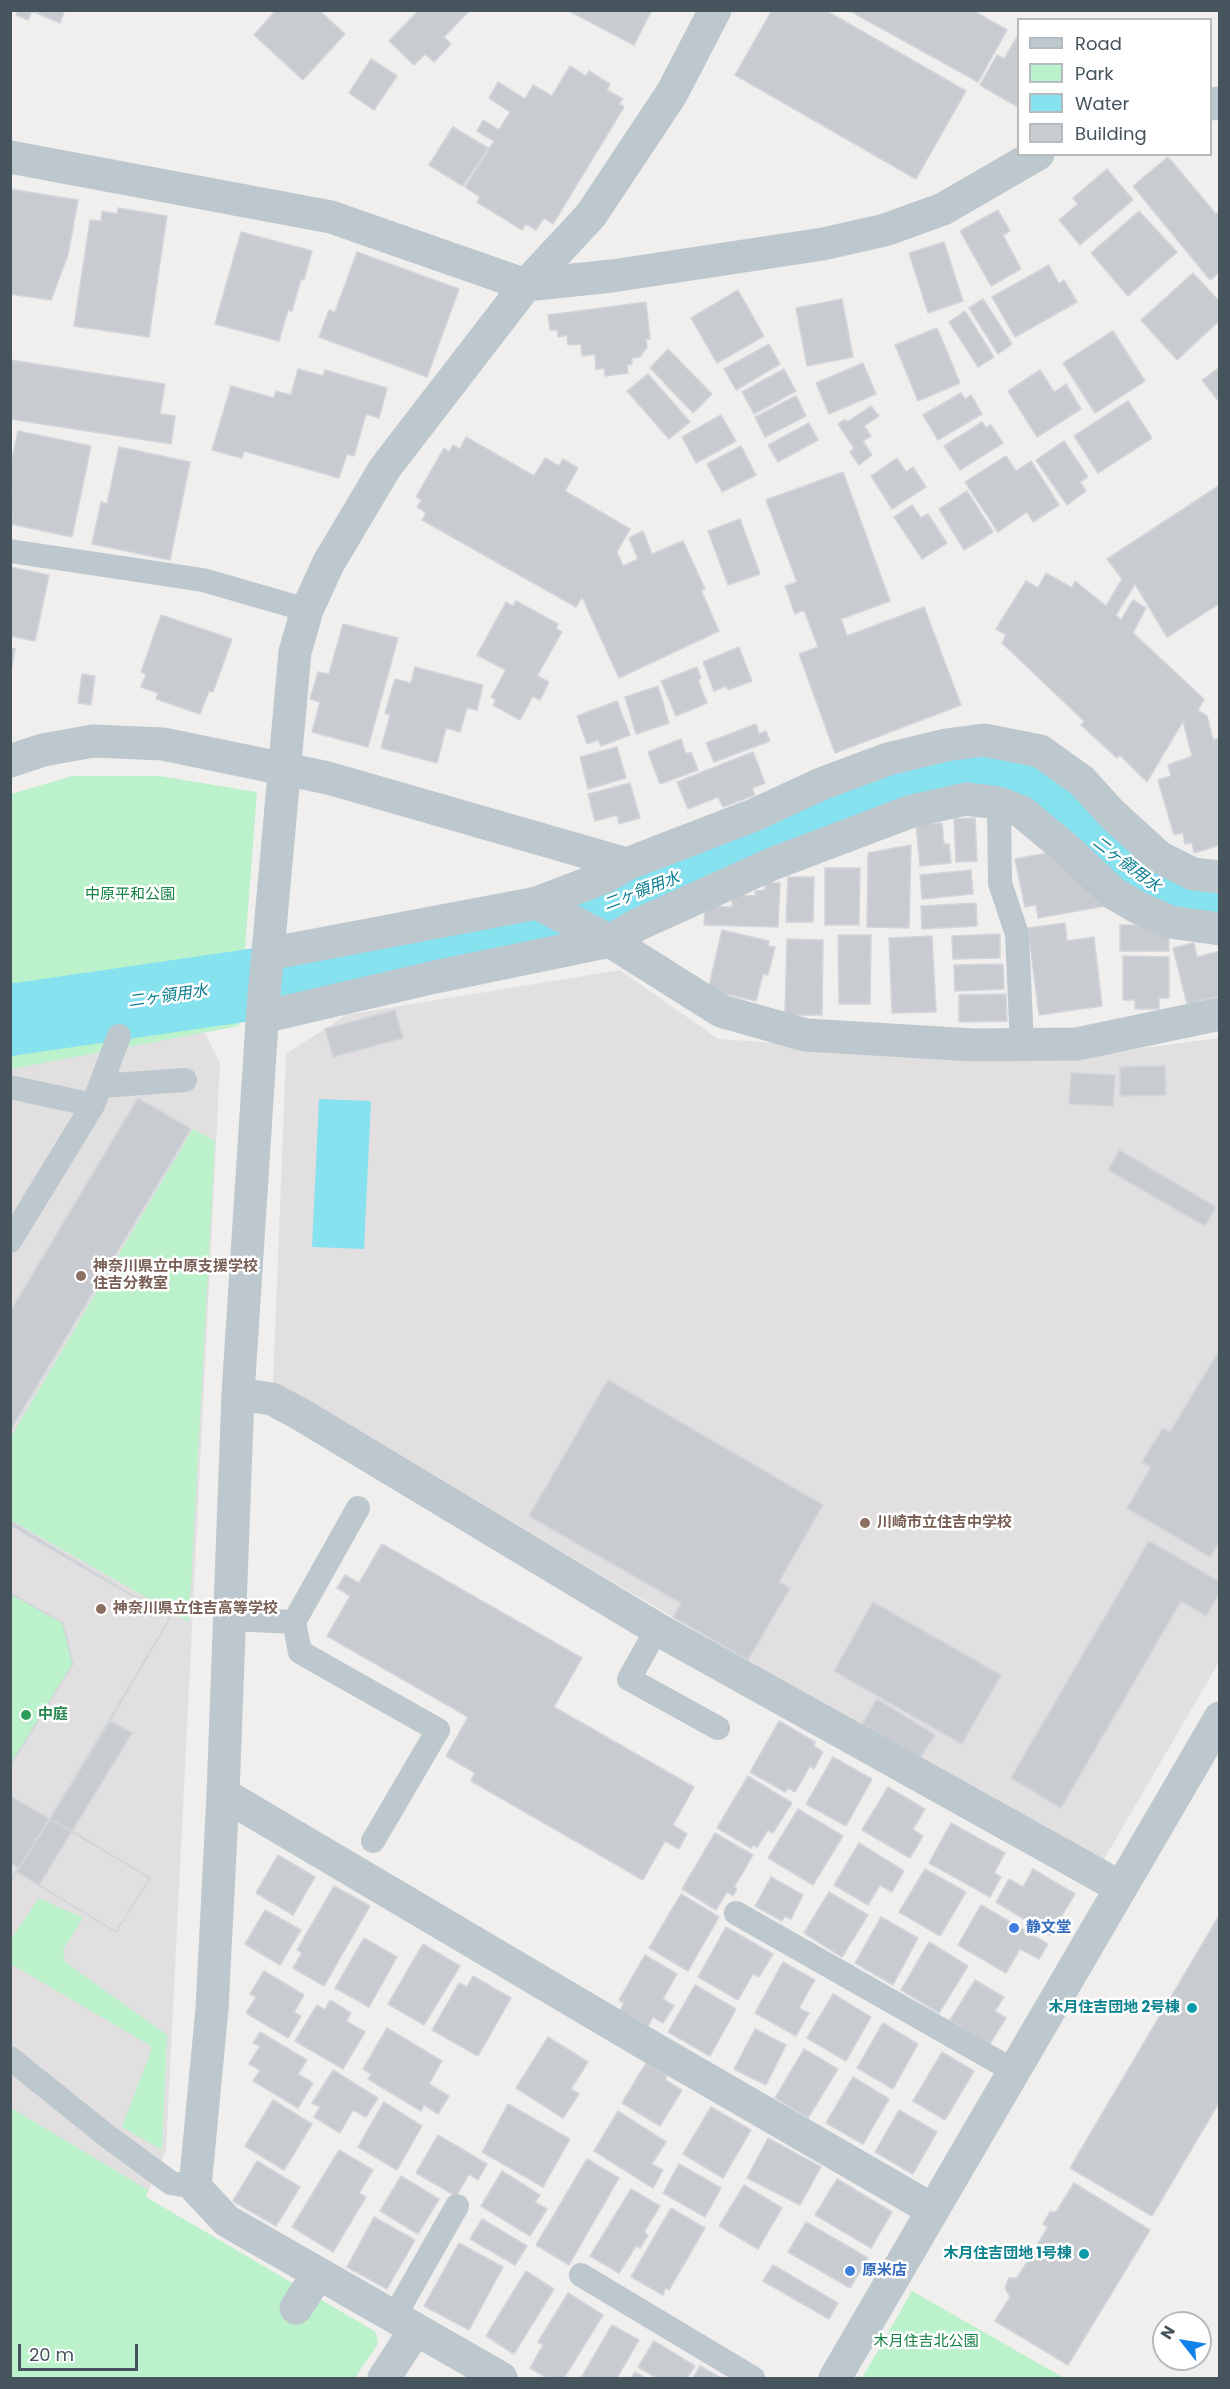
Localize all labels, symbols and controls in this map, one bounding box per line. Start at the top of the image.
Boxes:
legend [1017,18,1212,156]
text: Road [1075,31,1122,56]
text: Park [1075,61,1114,86]
text: Water [1075,91,1129,116]
text: Building [1075,121,1147,146]
water label: 二ヶ領用水 [1088,833,1164,897]
water label: 二ヶ領用水 [601,869,683,915]
park label: 中原平和公園 [85,886,175,904]
water label: 二ヶ領用水 [127,982,209,1012]
place label: 神奈川県立中原支援学校 住吉分教室 [93,1258,258,1293]
marker: 神奈川県立中原支援学校 住吉分教室 [74,1269,88,1283]
place label: 川崎市立住吉中学校 [877,1514,1012,1532]
marker: 川崎市立住吉中学校 [858,1516,872,1530]
place label: 神奈川県立住吉高等学校 [113,1600,278,1618]
marker: 神奈川県立住吉高等学校 [94,1602,108,1616]
place label: 中庭 [38,1706,68,1724]
marker: 中庭 [19,1708,33,1722]
place label: 静文堂 [1026,1919,1071,1937]
marker: 静文堂 [1007,1921,1021,1935]
place label: 木月住吉団地 2号棟 [1048,1999,1180,2017]
marker: 木月住吉団地 2号棟 [1185,2001,1199,2015]
place label: 木月住吉団地 1号棟 [943,2245,1072,2263]
marker: 木月住吉団地 1号棟 [1077,2247,1091,2261]
place label: 原米店 [862,2262,907,2280]
marker: 原米店 [843,2264,857,2278]
north arrow [1152,2311,1212,2371]
text: N [1155,2321,1181,2344]
scale bar [21,2332,141,2370]
park label: 木月住吉北公園 [874,2333,978,2351]
text: 20 m [29,2342,74,2367]

